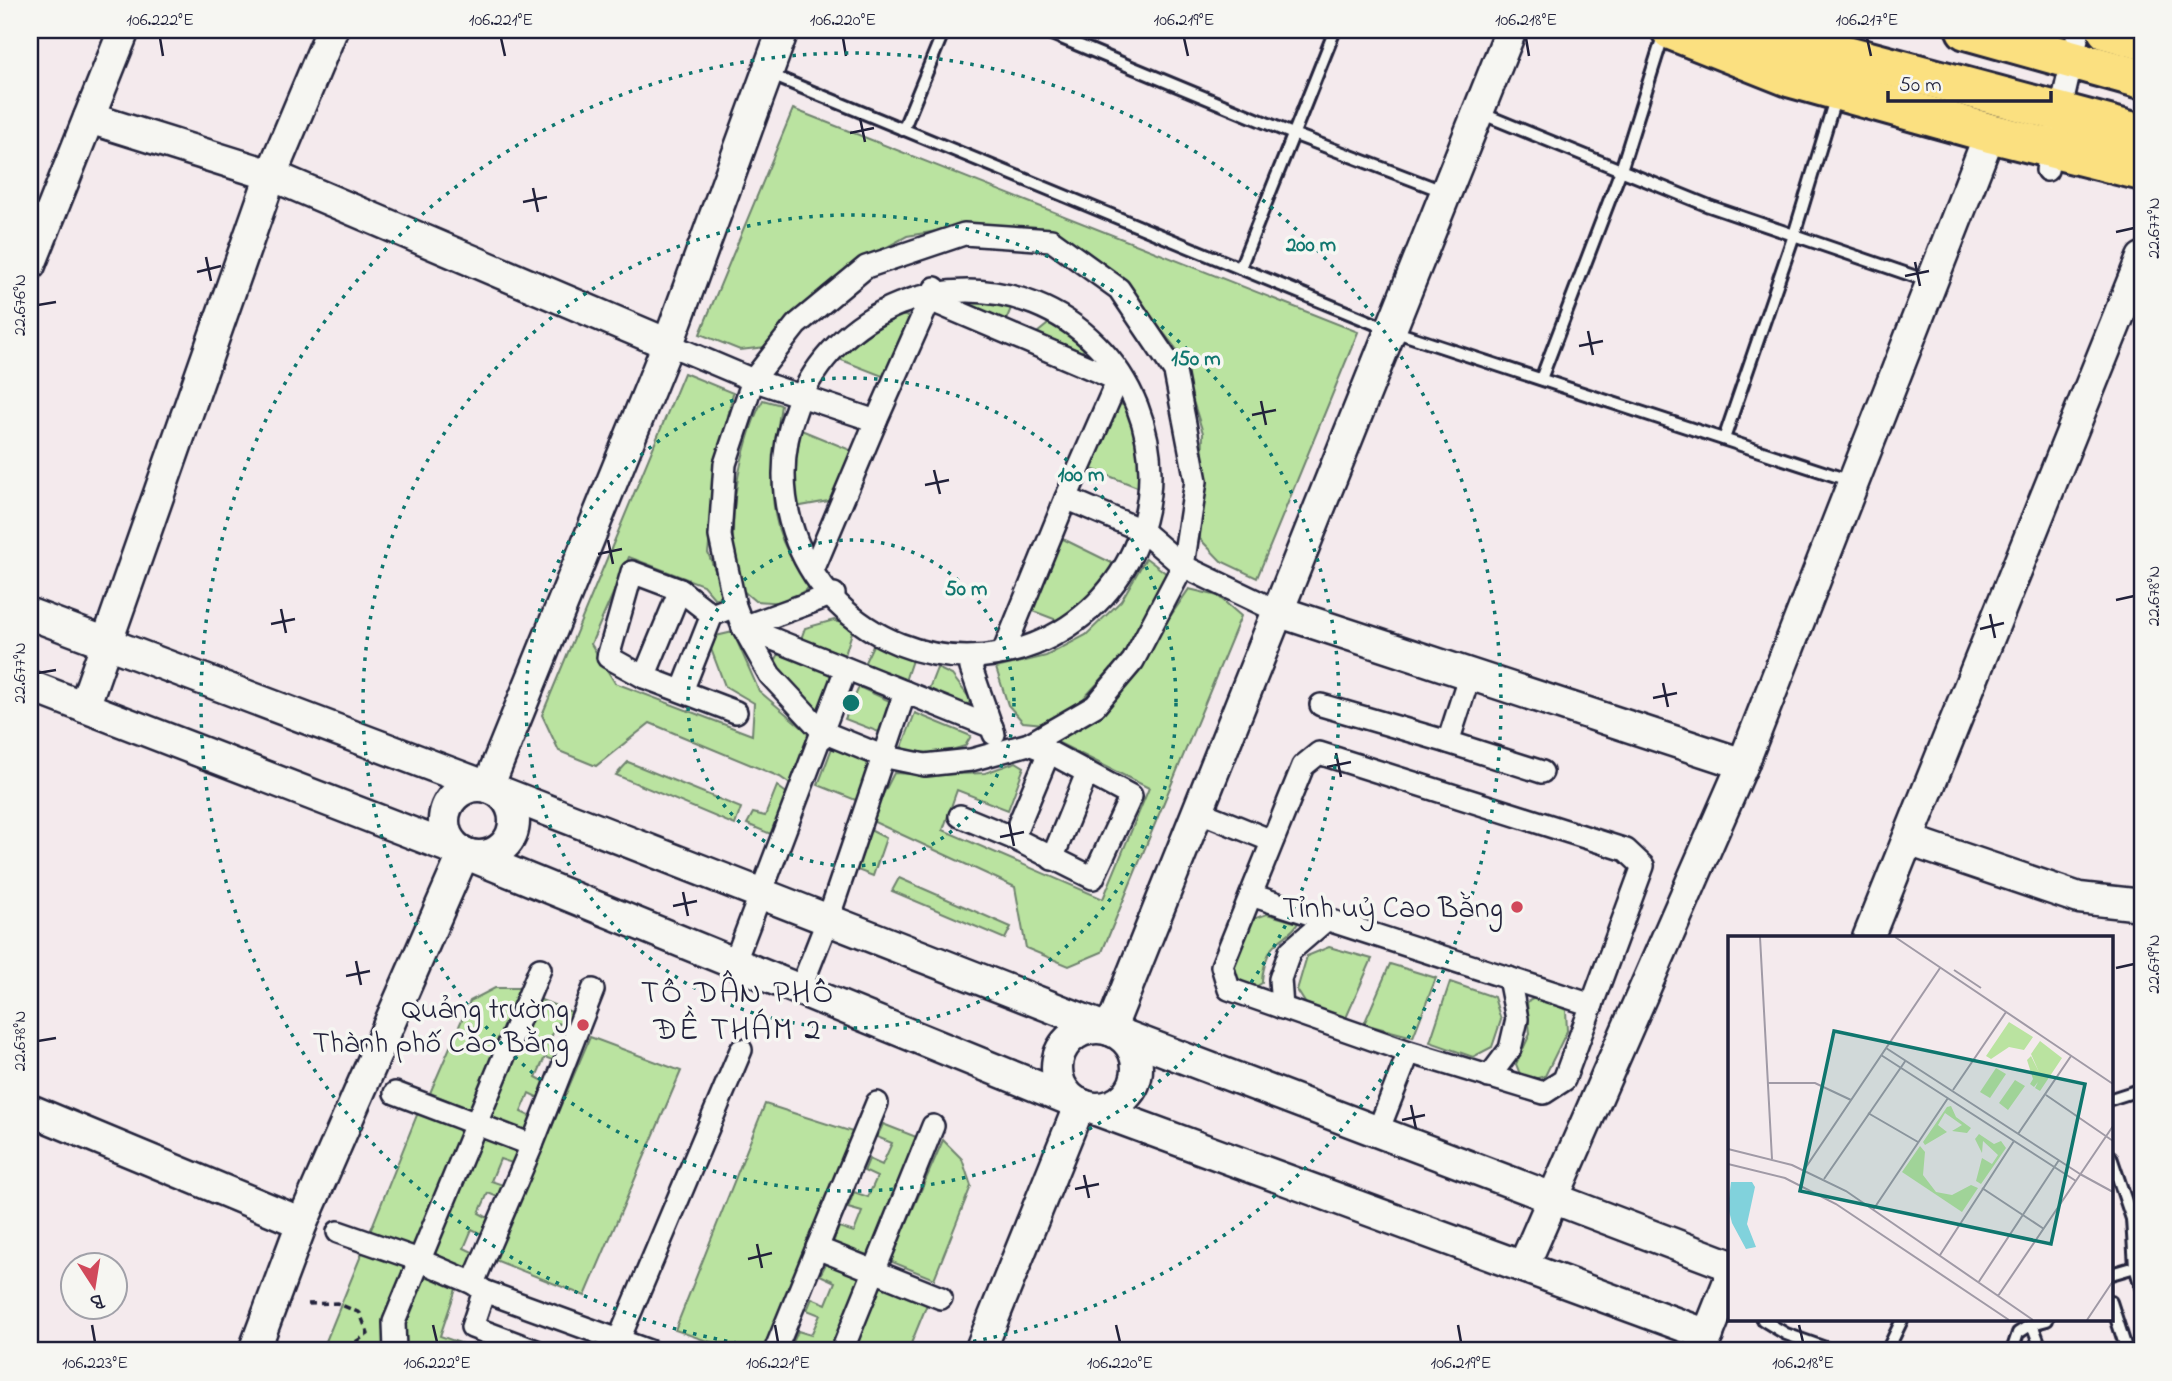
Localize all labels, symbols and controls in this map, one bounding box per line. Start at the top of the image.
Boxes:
text: 106.222°E [126,8,194,34]
text: 106.221°E [469,8,533,34]
text: 106.220°E [810,8,876,34]
text: 106.219°E [1154,8,1215,34]
text: 106.218°E [1495,8,1557,34]
text: 106.217°E [1836,8,1899,34]
scale bar [1888,60,2051,104]
text: 50 m [1899,71,1942,101]
text: 22.677°N [2142,197,2168,259]
text: 200 m [1285,231,1336,261]
text: 22.676°N [8,274,34,336]
text: 150 m [1171,345,1221,375]
text: 100 m [1058,461,1104,491]
text: 22.678°N [2142,566,2168,626]
text: 50 m [945,575,987,605]
text: 22.677°N [8,642,34,704]
centre of rings [839,691,863,715]
place label: Tỉnh uỷ Cao Bằng [1282,888,1503,932]
marker: Tỉnh uỷ Cao Bằng [1509,899,1525,915]
text: 22.679°N [2142,934,2168,994]
inset map [1728,936,2112,1322]
district label: TỔ DÂN PHỐ ĐỀ THÁM 2 [641,970,835,1055]
place label: Quảng trường Thành phố Cao Bằng [313,989,569,1067]
text: 22.678°N [8,1011,34,1071]
marker: Quảng trường Thành phố Cao Bằng [575,1017,591,1033]
north arrow [60,1252,130,1322]
text: B [88,1285,107,1315]
text: 106.223°E [62,1351,128,1377]
text: 106.222°E [403,1351,471,1377]
text: 106.221°E [746,1351,810,1377]
text: 106.220°E [1087,1351,1153,1377]
text: 106.219°E [1431,1351,1492,1377]
text: 106.218°E [1772,1351,1834,1377]

